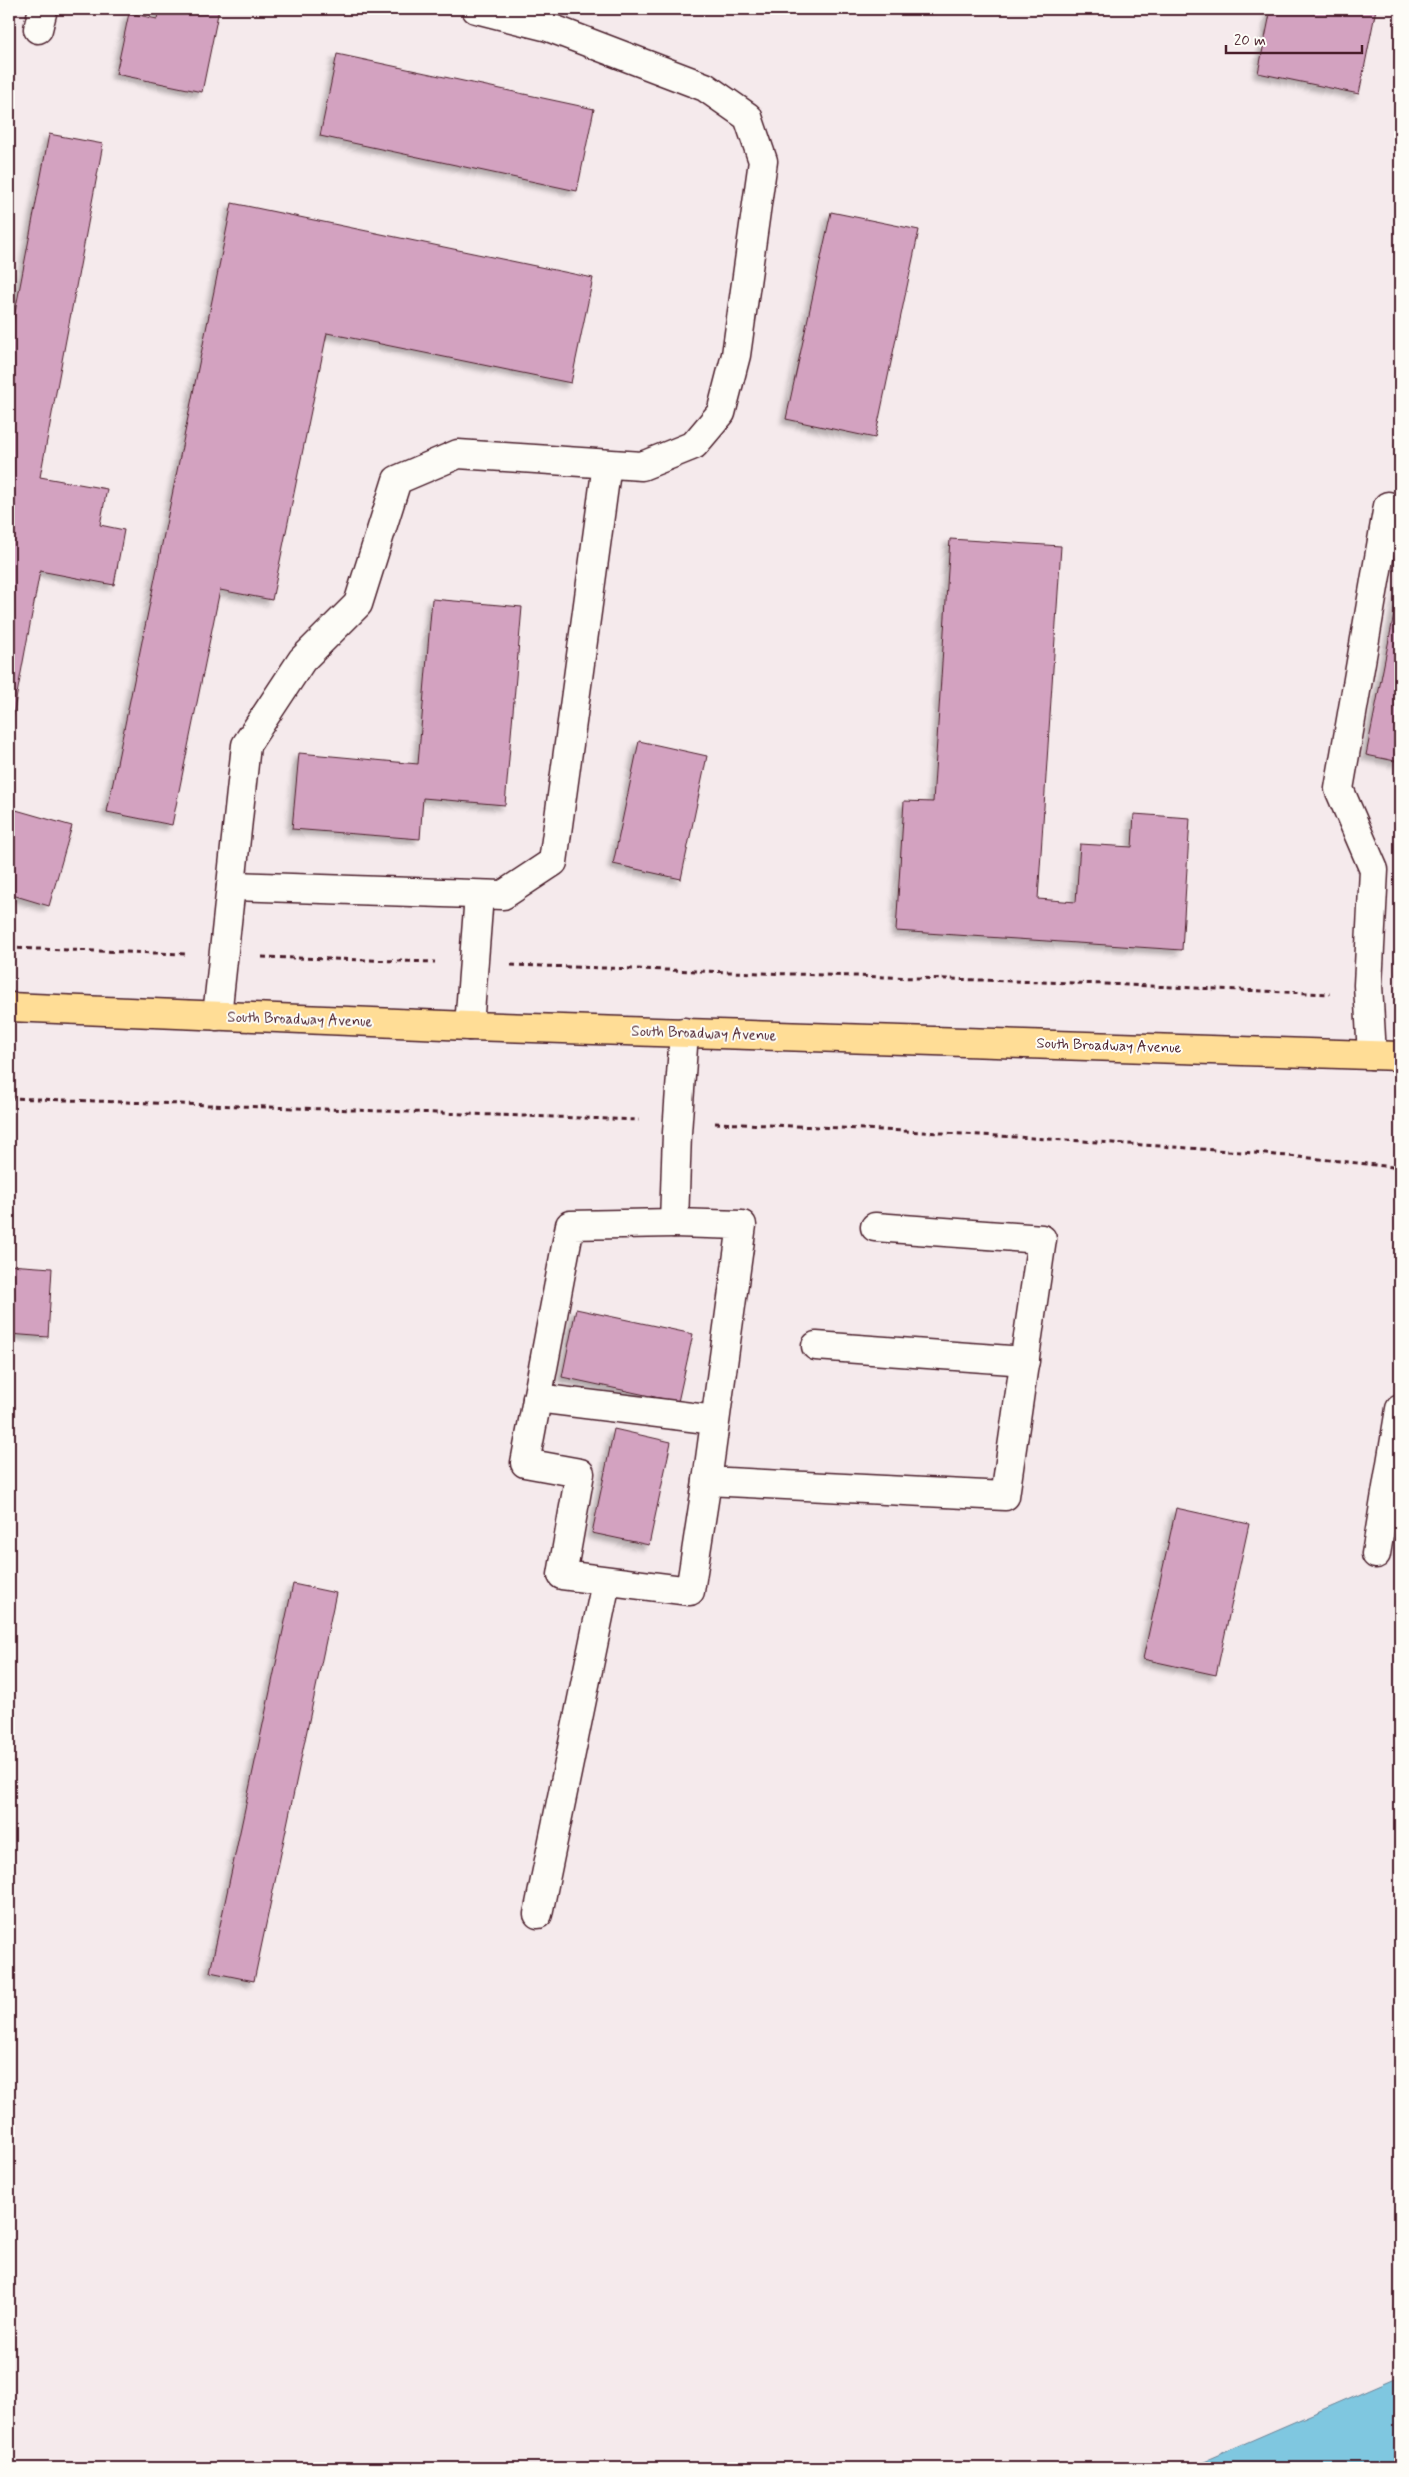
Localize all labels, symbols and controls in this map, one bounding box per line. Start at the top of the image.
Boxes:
scale bar [1226,22,1363,54]
text: 20 m [1234,31,1266,51]
street label: South Broadway Avenue [227,1007,373,1033]
street label: South Broadway Avenue [631,1021,777,1047]
street label: South Broadway Avenue [1036,1033,1182,1059]

